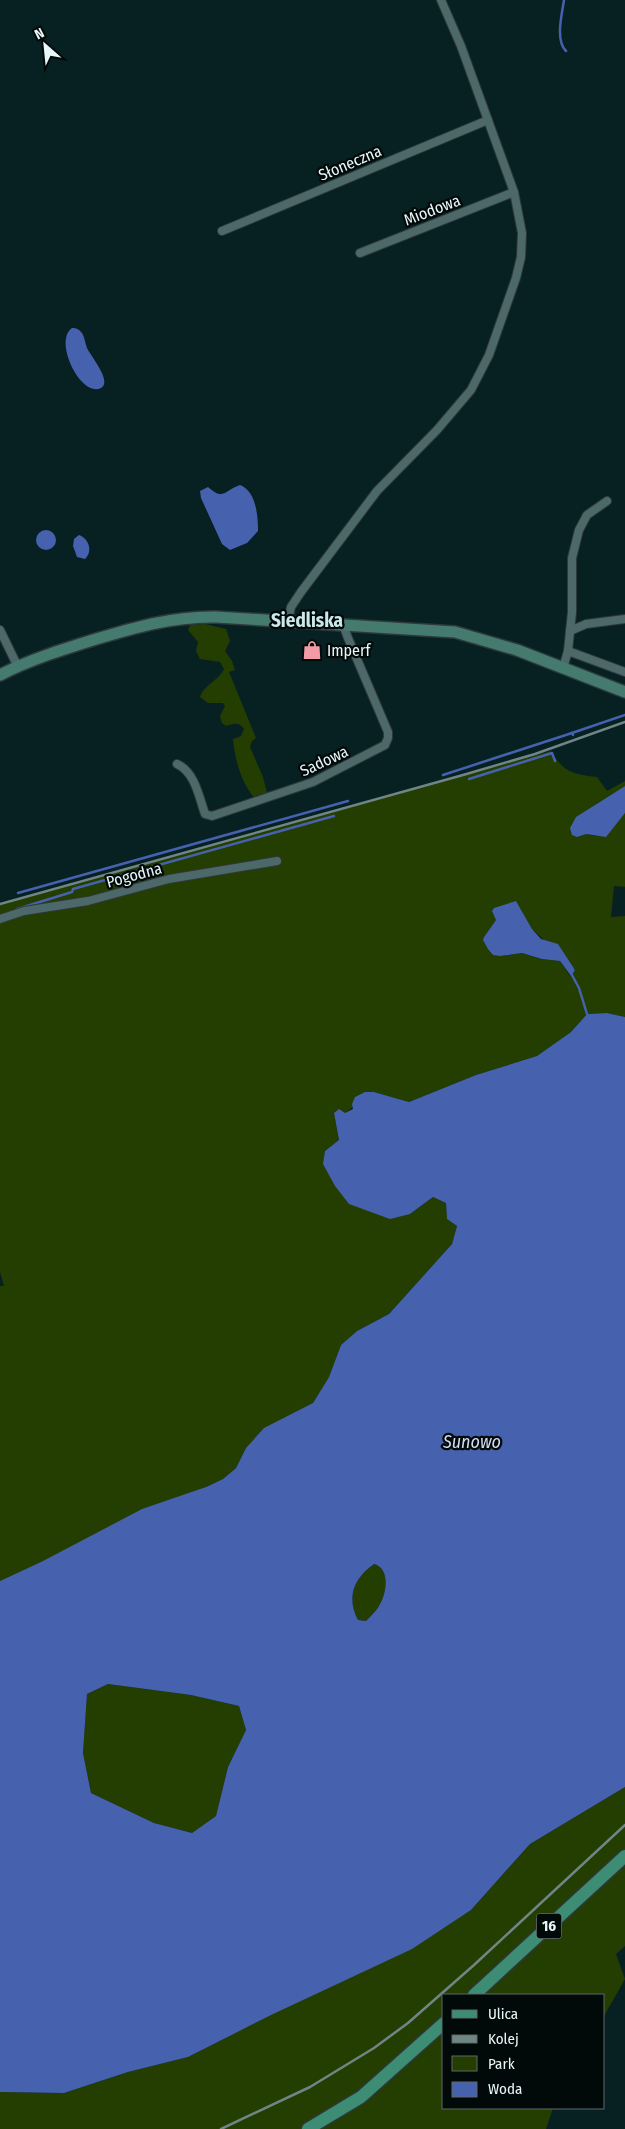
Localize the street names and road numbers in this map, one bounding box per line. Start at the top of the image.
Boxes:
street label: Słoneczna [316,141,385,185]
street label: Miodowa [401,191,463,229]
street label: Sadowa [297,742,351,780]
street label: Pogodna [104,858,164,892]
road number: 16 [536,1914,562,1938]

